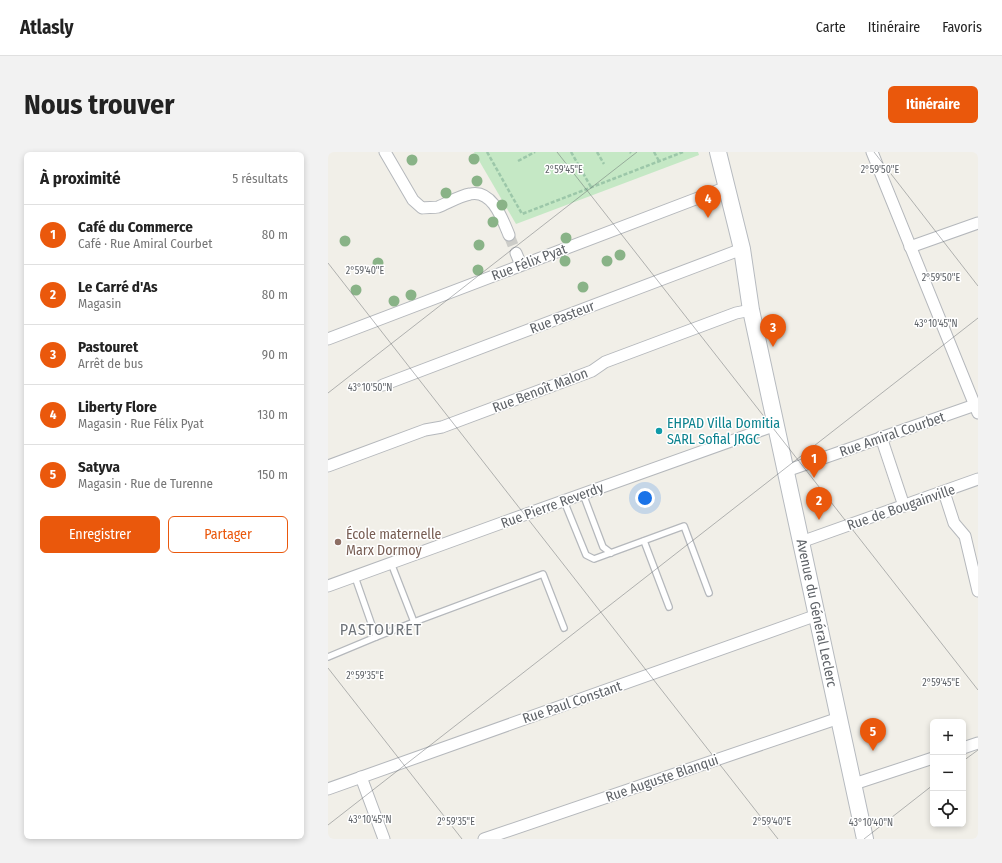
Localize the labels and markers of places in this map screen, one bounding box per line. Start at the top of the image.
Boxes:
pin: 4 [695,185,721,218]
pin: 3 [760,314,786,347]
place label: EHPAD Villa Domitia SARL Sofial JRGC [667,415,780,448]
marker: EHPAD Villa Domitia SARL Sofial JRGC [654,426,664,436]
pin: 1 [801,445,827,478]
pin: 2 [806,487,832,520]
place label: École maternelle Marx Dormoy [346,525,442,559]
marker: École maternelle Marx Dormoy [333,537,343,547]
pin: 5 [860,718,886,751]

